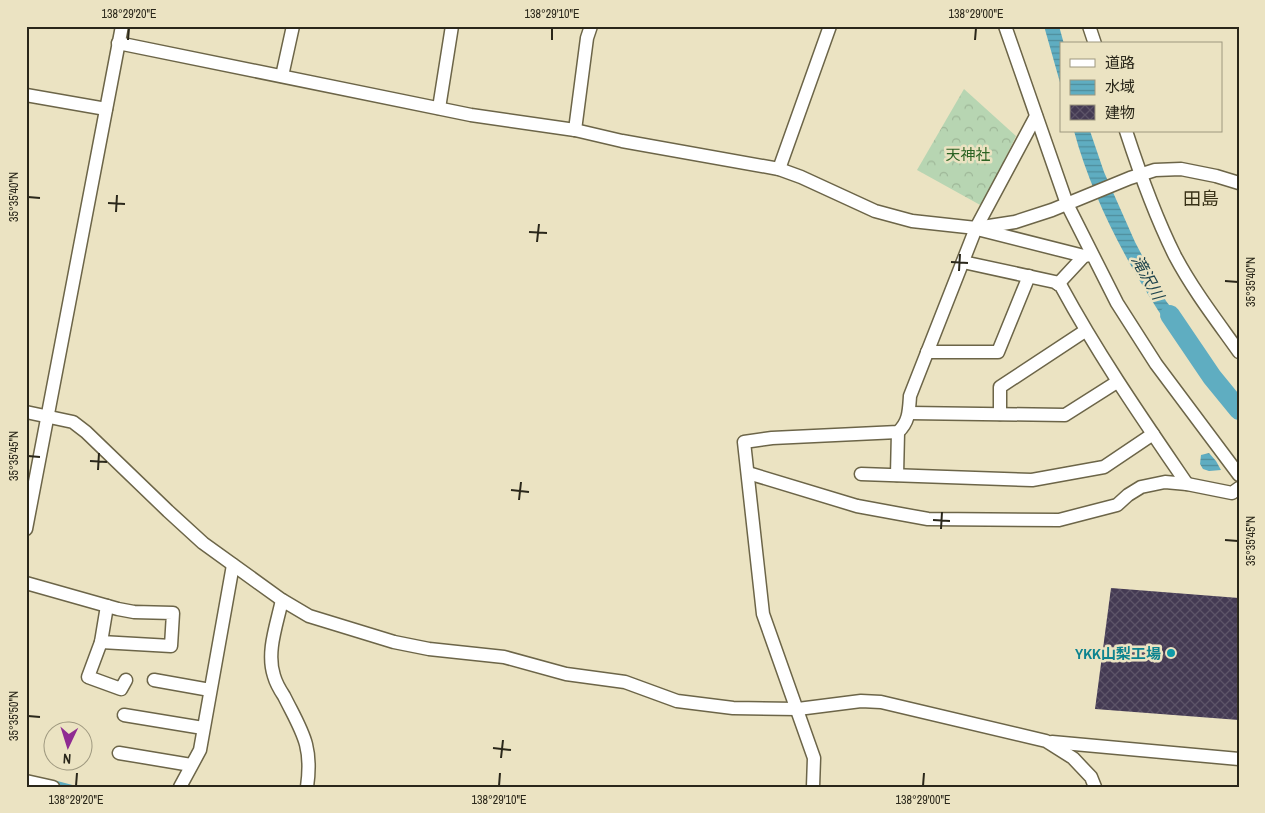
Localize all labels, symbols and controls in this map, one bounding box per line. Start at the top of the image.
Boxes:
text: 138°29'20"E [101,6,157,22]
text: 138°29'10"E [524,6,580,22]
text: 138°29'00"E [948,6,1004,22]
legend [1060,42,1222,132]
text: 道路 [1105,52,1135,73]
text: 水域 [1105,76,1135,97]
text: 建物 [1105,102,1135,123]
park label: 天神社 [945,144,991,165]
text: 35°35'40"N [6,172,22,222]
district label: 田島 [1183,186,1219,211]
water label: 滝沢川 [1127,251,1170,305]
text: 35°35'40"N [1243,257,1259,307]
text: 35°35'45"N [6,431,22,481]
text: 35°35'45"N [1243,516,1259,566]
place label: YKK山梨工場 [1075,643,1161,664]
marker: YKK山梨工場 [1165,647,1177,659]
text: 35°35'50"N [6,691,22,741]
north arrow [42,720,92,770]
text: N [62,750,72,768]
text: 138°29'20"E [48,792,104,808]
text: 138°29'10"E [471,792,527,808]
text: 138°29'00"E [895,792,951,808]

